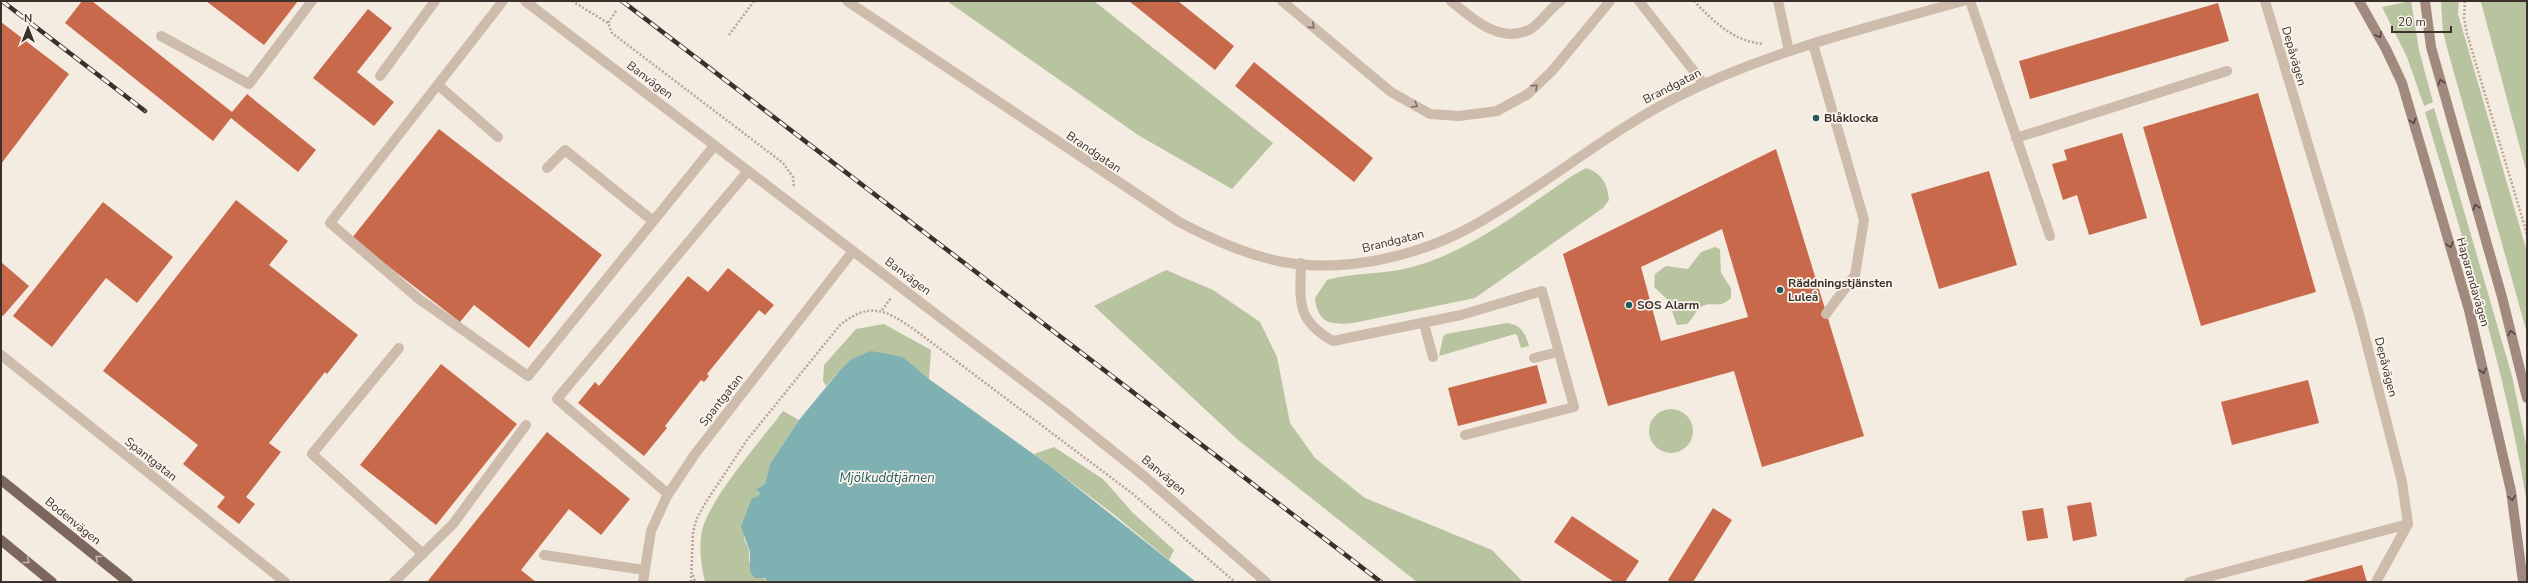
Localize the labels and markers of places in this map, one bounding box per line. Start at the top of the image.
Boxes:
place label: Blåklocka [1824,110,1878,126]
marker: Blåklocka [1811,113,1821,123]
place label: Räddningstjänsten Luleå [1788,275,1892,305]
marker: Räddningstjänsten Luleå [1775,285,1785,295]
place label: SOS Alarm [1637,297,1699,313]
marker: SOS Alarm [1624,300,1634,310]

